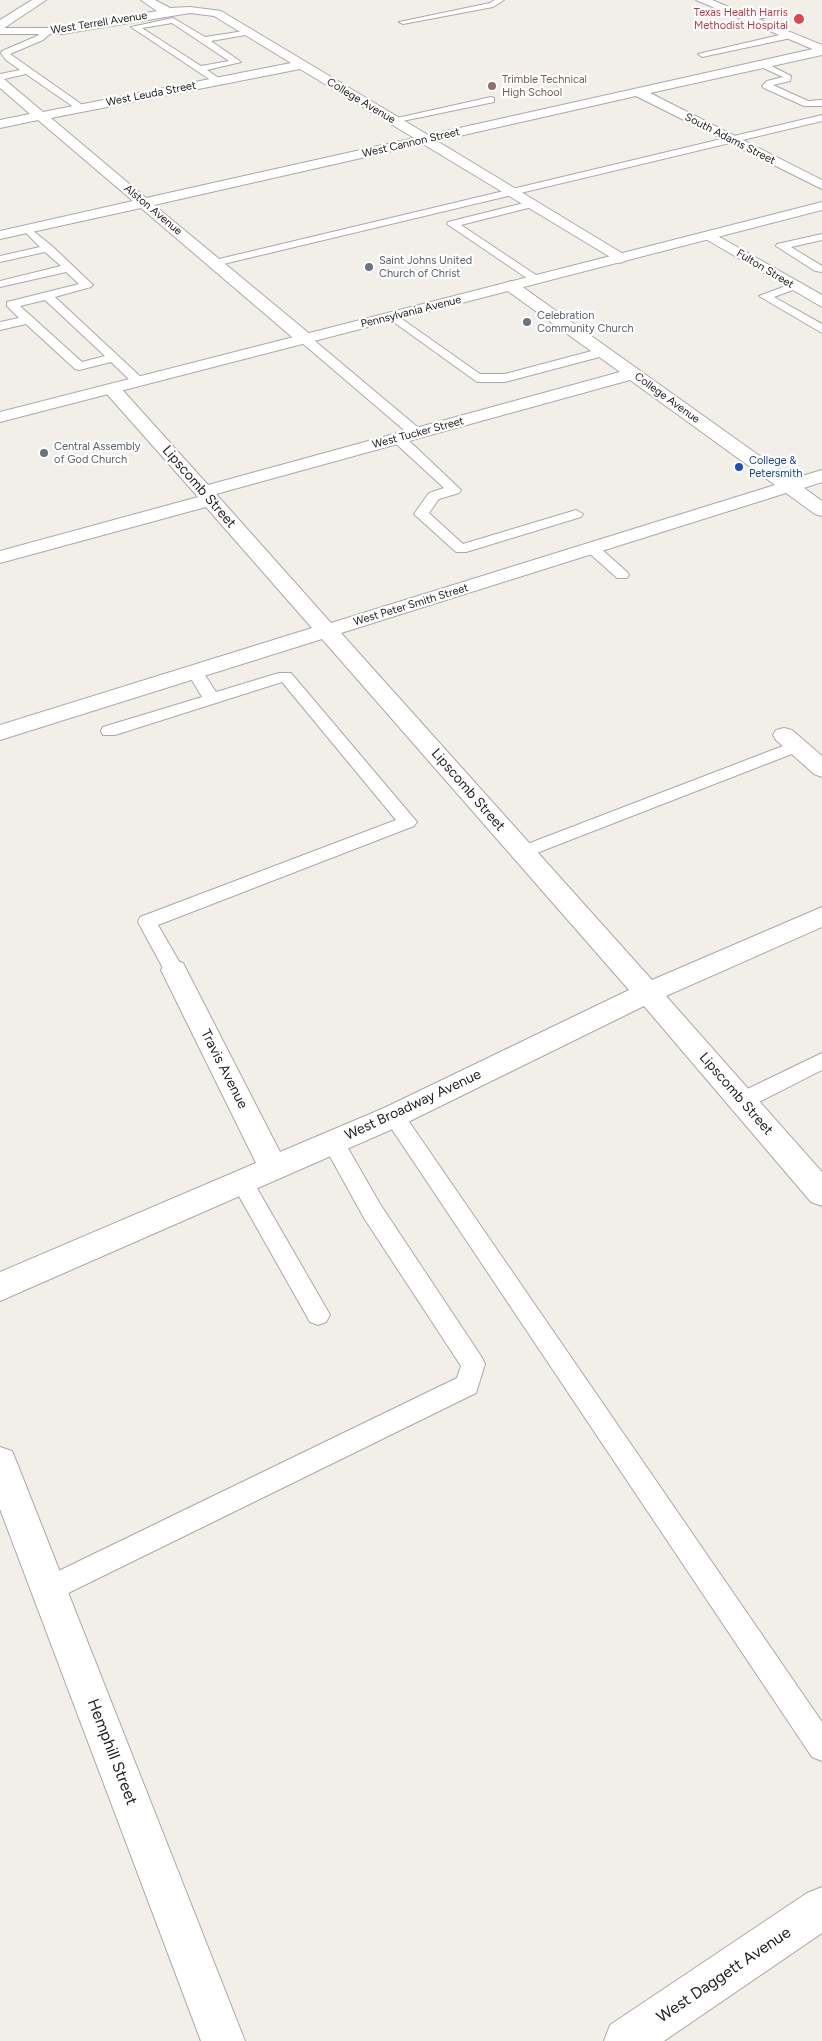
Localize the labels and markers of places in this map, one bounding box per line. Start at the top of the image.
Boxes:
place label: Texas Health Harris Methodist Hospital [694,6,788,32]
marker: Texas Health Harris Methodist Hospital [792,12,806,26]
place label: Trimble Technical High School [502,73,587,99]
marker: Trimble Technical High School [486,80,498,92]
place label: Saint Johns United Church of Christ [379,254,472,280]
marker: Saint Johns United Church of Christ [363,261,375,273]
place label: Celebration Community Church [537,309,634,335]
marker: Celebration Community Church [521,316,533,328]
place label: Central Assembly of God Church [54,440,140,466]
marker: Central Assembly of God Church [38,447,50,459]
place label: College & Petersmith [749,454,802,480]
marker: College & Petersmith [733,461,745,473]

